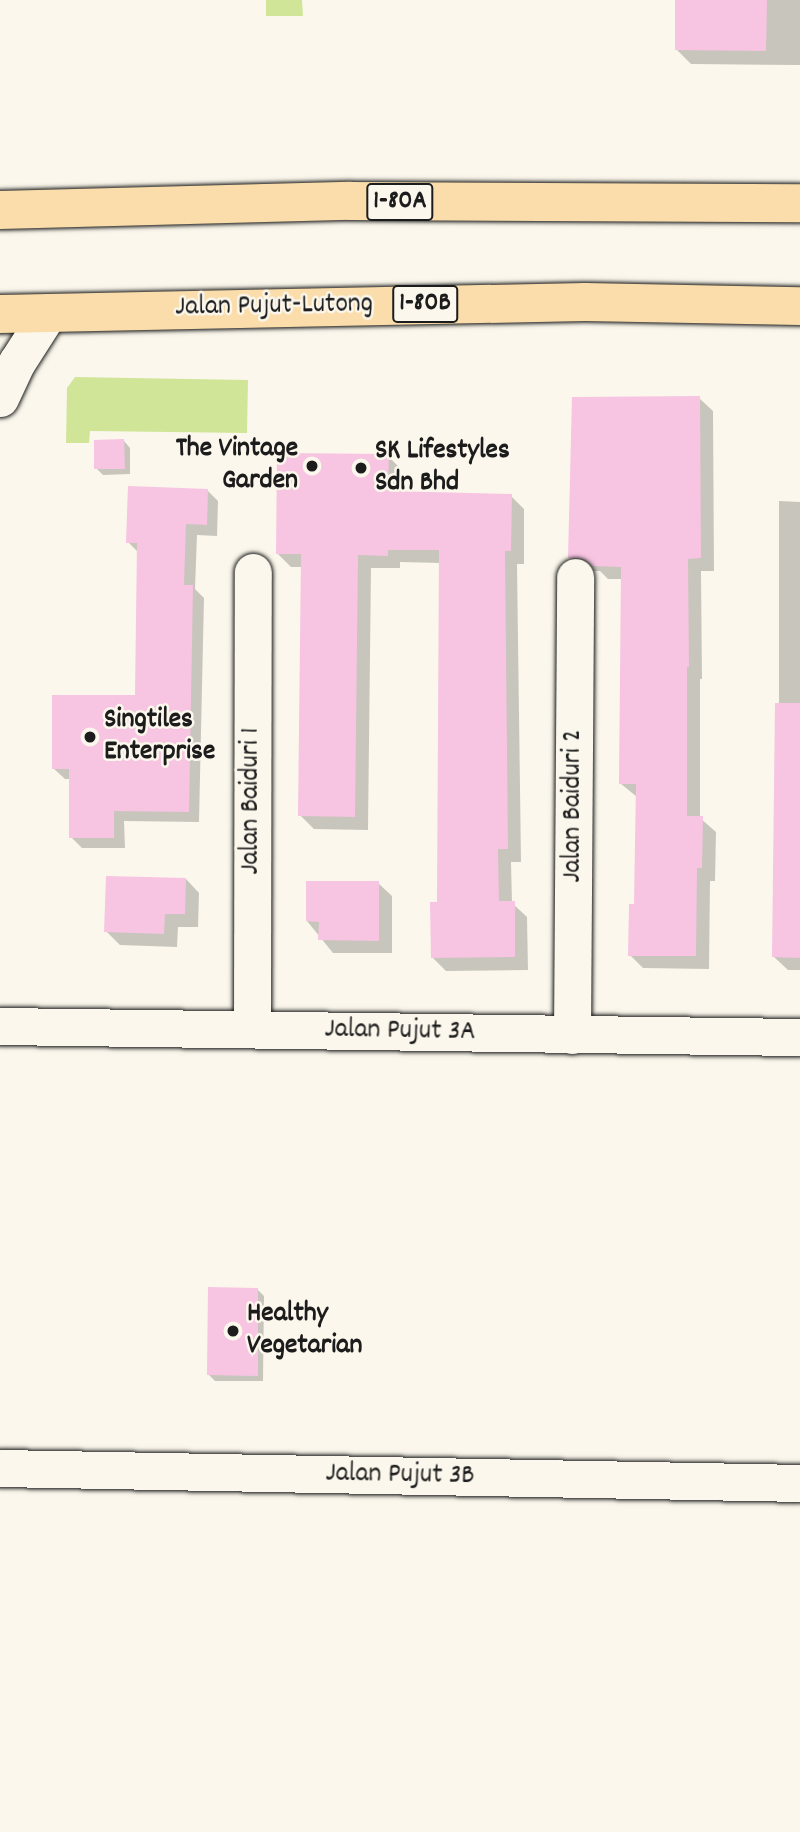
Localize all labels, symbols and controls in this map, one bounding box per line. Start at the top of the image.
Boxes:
road number: 1-80A [365,180,435,224]
road number: 1-80B [392,282,458,326]
street label: Jalan Pujut-Lutong [175,288,373,326]
place label: The Vintage Garden [176,433,298,499]
place label: SK Lifestyles Sdn Bhd [375,435,510,501]
marker: The Vintage Garden [304,458,320,474]
marker: SK Lifestyles Sdn Bhd [353,460,369,476]
place label: Singtiles Enterprise [104,704,215,770]
street label: Jalan Baiduri 1 [235,727,269,875]
marker: Singtiles Enterprise [82,729,98,745]
street label: Jalan Baiduri 2 [557,729,591,883]
street label: Jalan Pujut 3A [324,1014,476,1050]
place label: Healthy Vegetarian [247,1298,362,1364]
marker: Healthy Vegetarian [225,1323,241,1339]
street label: Jalan Pujut 3B [325,1458,475,1494]

